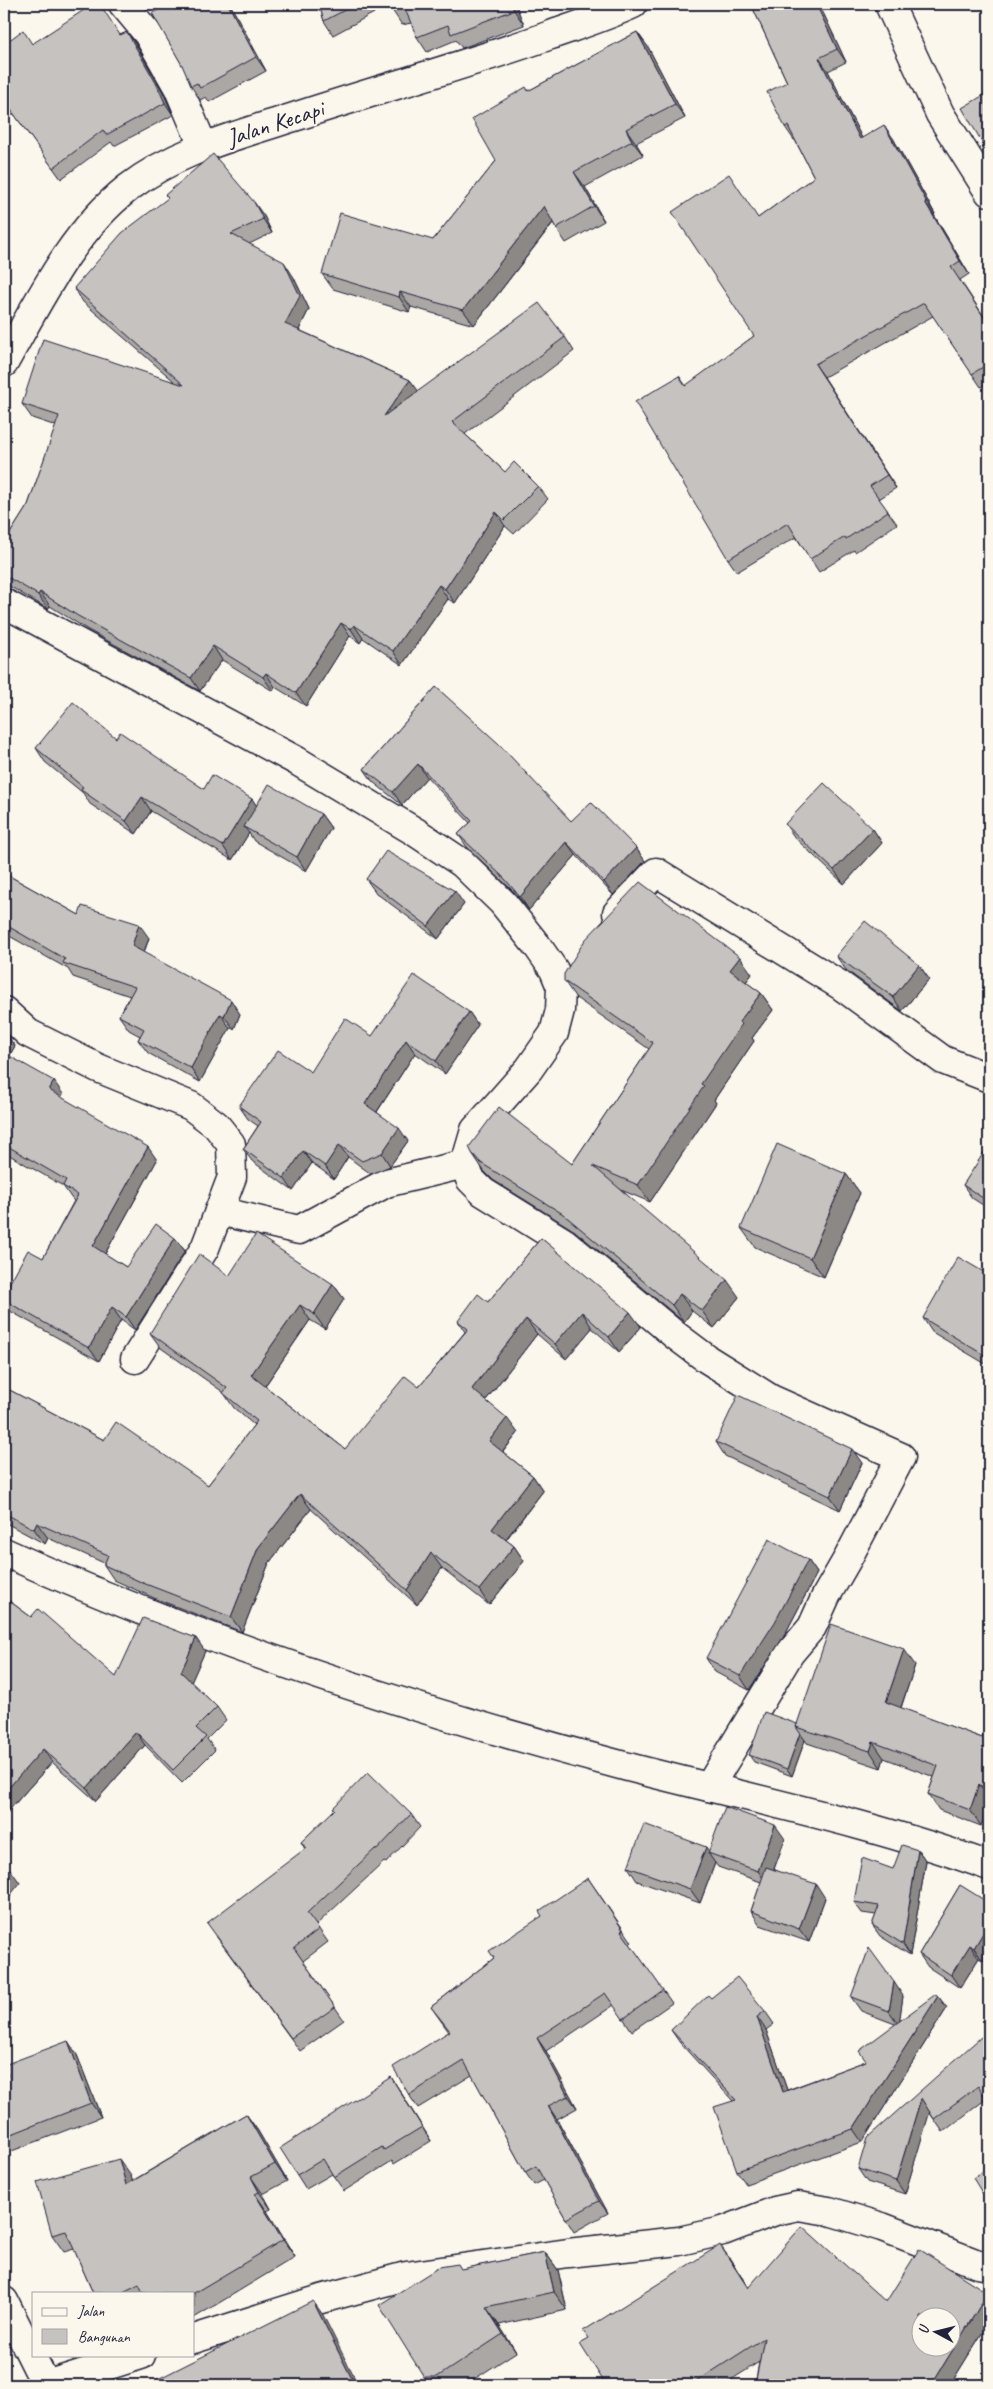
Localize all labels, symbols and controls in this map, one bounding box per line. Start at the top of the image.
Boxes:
street label: Jalan Kecapi [222,93,329,153]
legend [32,2292,195,2356]
text: Jalan [77,2302,105,2321]
north arrow [910,2306,960,2356]
text: U [915,2323,933,2335]
text: Bangunan [78,2328,131,2347]

